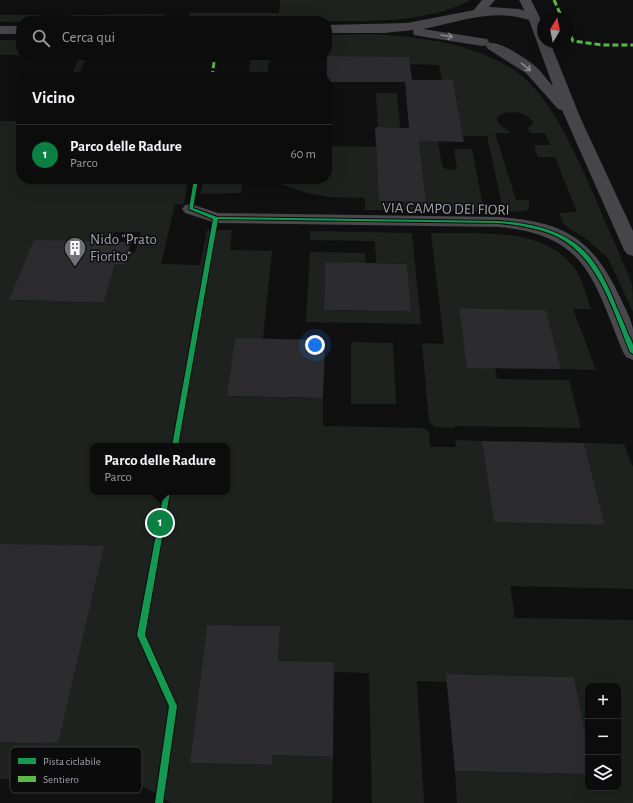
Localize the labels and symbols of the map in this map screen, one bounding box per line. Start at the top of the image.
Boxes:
north arrow [537,12,573,48]
one-way arrow [440,32,453,40]
one-way arrow [520,62,531,71]
street label: VIA CAMPO DEI FIORI [382,200,510,218]
place label: Nido "Prato Fiorito" [90,232,157,264]
building icon: Nido "Prato Fiorito" [62,235,88,268]
your location [305,335,325,355]
pin: 1 [147,508,173,538]
legend [10,747,142,793]
text: Pista ciclabile [43,756,101,767]
text: Sentiero [43,774,79,785]

